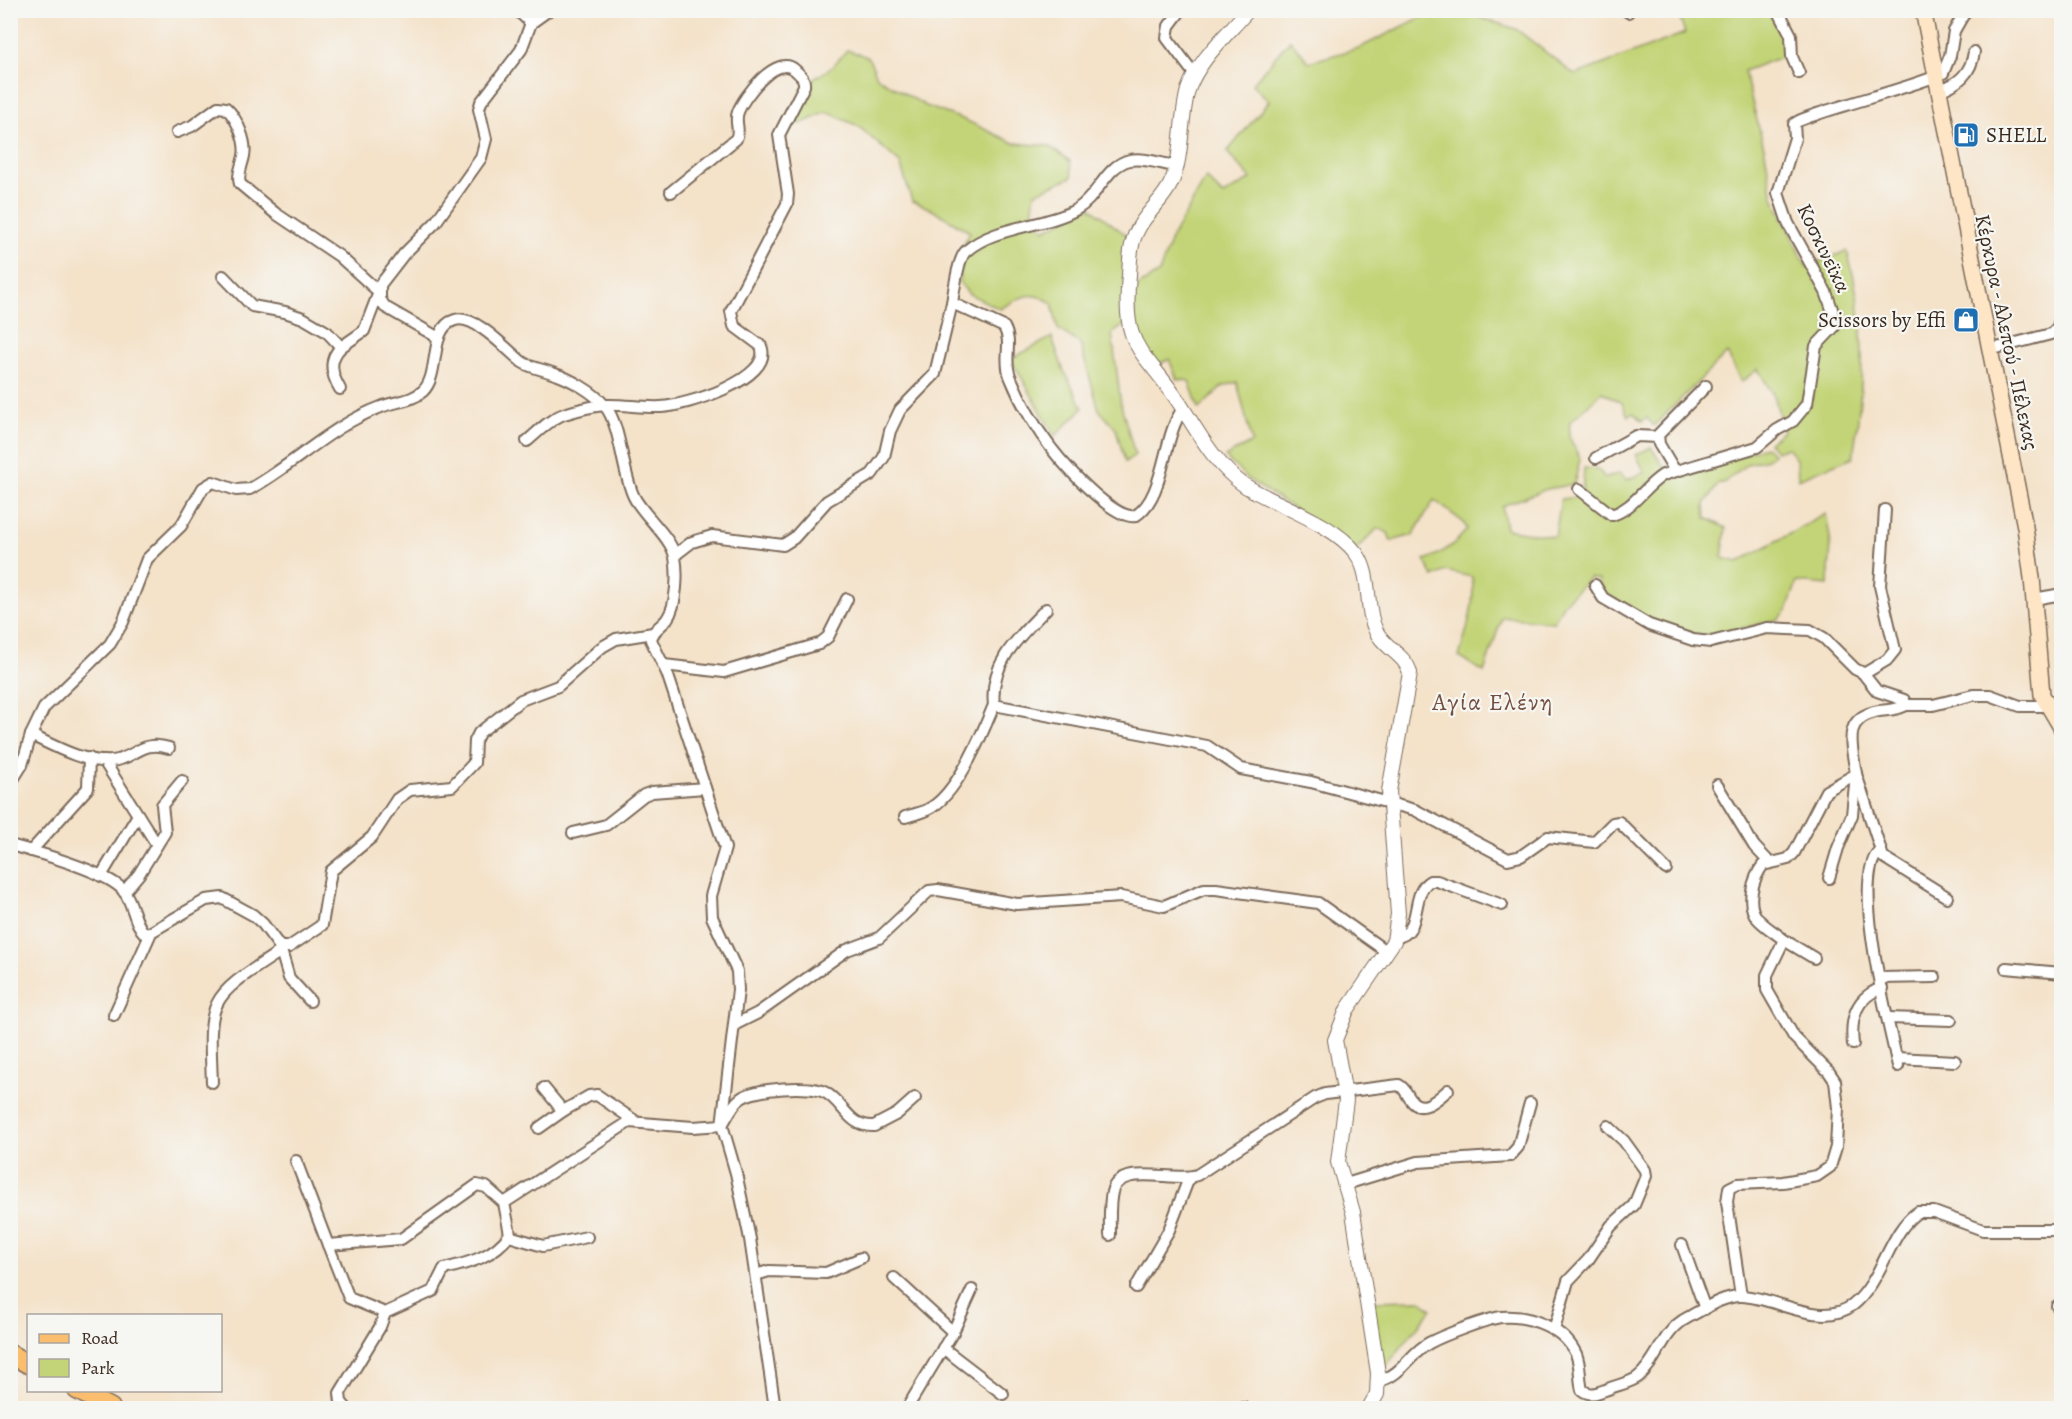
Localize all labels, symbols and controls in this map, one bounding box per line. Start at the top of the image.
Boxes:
fuel station icon: SHELL [1951,120,1981,150]
place label: SHELL [1986,121,2047,149]
street label: Κοσκινεϊκα [1790,199,1858,297]
street label: Κέρκυρα - Αλεπού - Πέλεκας [1968,212,2046,452]
shop icon: Scissors by Effi [1951,305,1981,335]
place label: Scissors by Effi [1818,306,1946,334]
district label: Αγία Ελένη [1431,686,1554,718]
legend [27,1314,222,1392]
text: Road [81,1326,119,1350]
text: Park [81,1356,115,1380]

